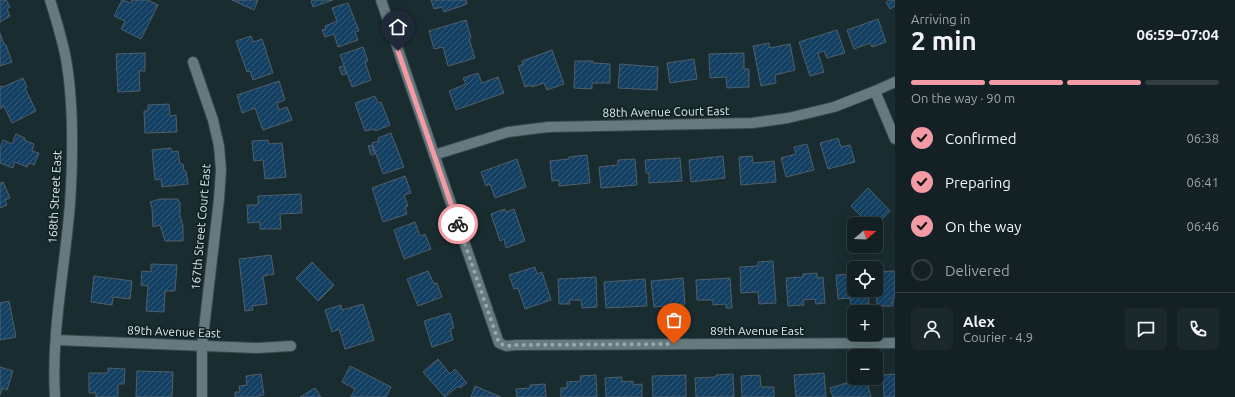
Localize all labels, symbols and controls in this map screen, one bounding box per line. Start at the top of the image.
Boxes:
pin [381,10,415,51]
text: Arriving in [911,12,970,26]
icon: home [387,16,409,38]
text: 2 min [911,26,977,55]
text: 06:59–07:04 [1136,26,1219,43]
text: On the way · 90 m [911,91,1015,105]
street label: 88th Avenue Court East [602,104,730,119]
icon: check [911,127,933,149]
text: Confirmed [945,130,1017,147]
text: 06:38 [1186,131,1219,145]
street label: 168th Street East [46,150,63,244]
street label: 167th Street Court East [188,163,213,291]
icon: check [911,171,933,193]
text: Preparing [945,174,1011,191]
text: 06:41 [1186,175,1219,189]
courier [438,204,478,244]
icon: bike [447,213,469,235]
icon: check [911,215,933,237]
north arrow [847,217,883,253]
map controls [847,217,883,385]
text: On the way [945,218,1021,235]
text: 06:46 [1186,219,1219,233]
button: locate [847,261,883,297]
text: Delivered [945,262,1010,279]
pin [657,303,691,344]
button: + [847,305,883,341]
button: person [911,308,953,350]
button: chat [1125,308,1167,350]
button: phone [1177,308,1219,350]
icon: bag [663,309,685,331]
text: Alex [963,313,995,330]
street label: 89th Avenue East [127,323,221,340]
street label: 89th Avenue East [710,324,804,337]
text: Courier · 4.9 [963,330,1033,344]
button: − [847,349,883,385]

